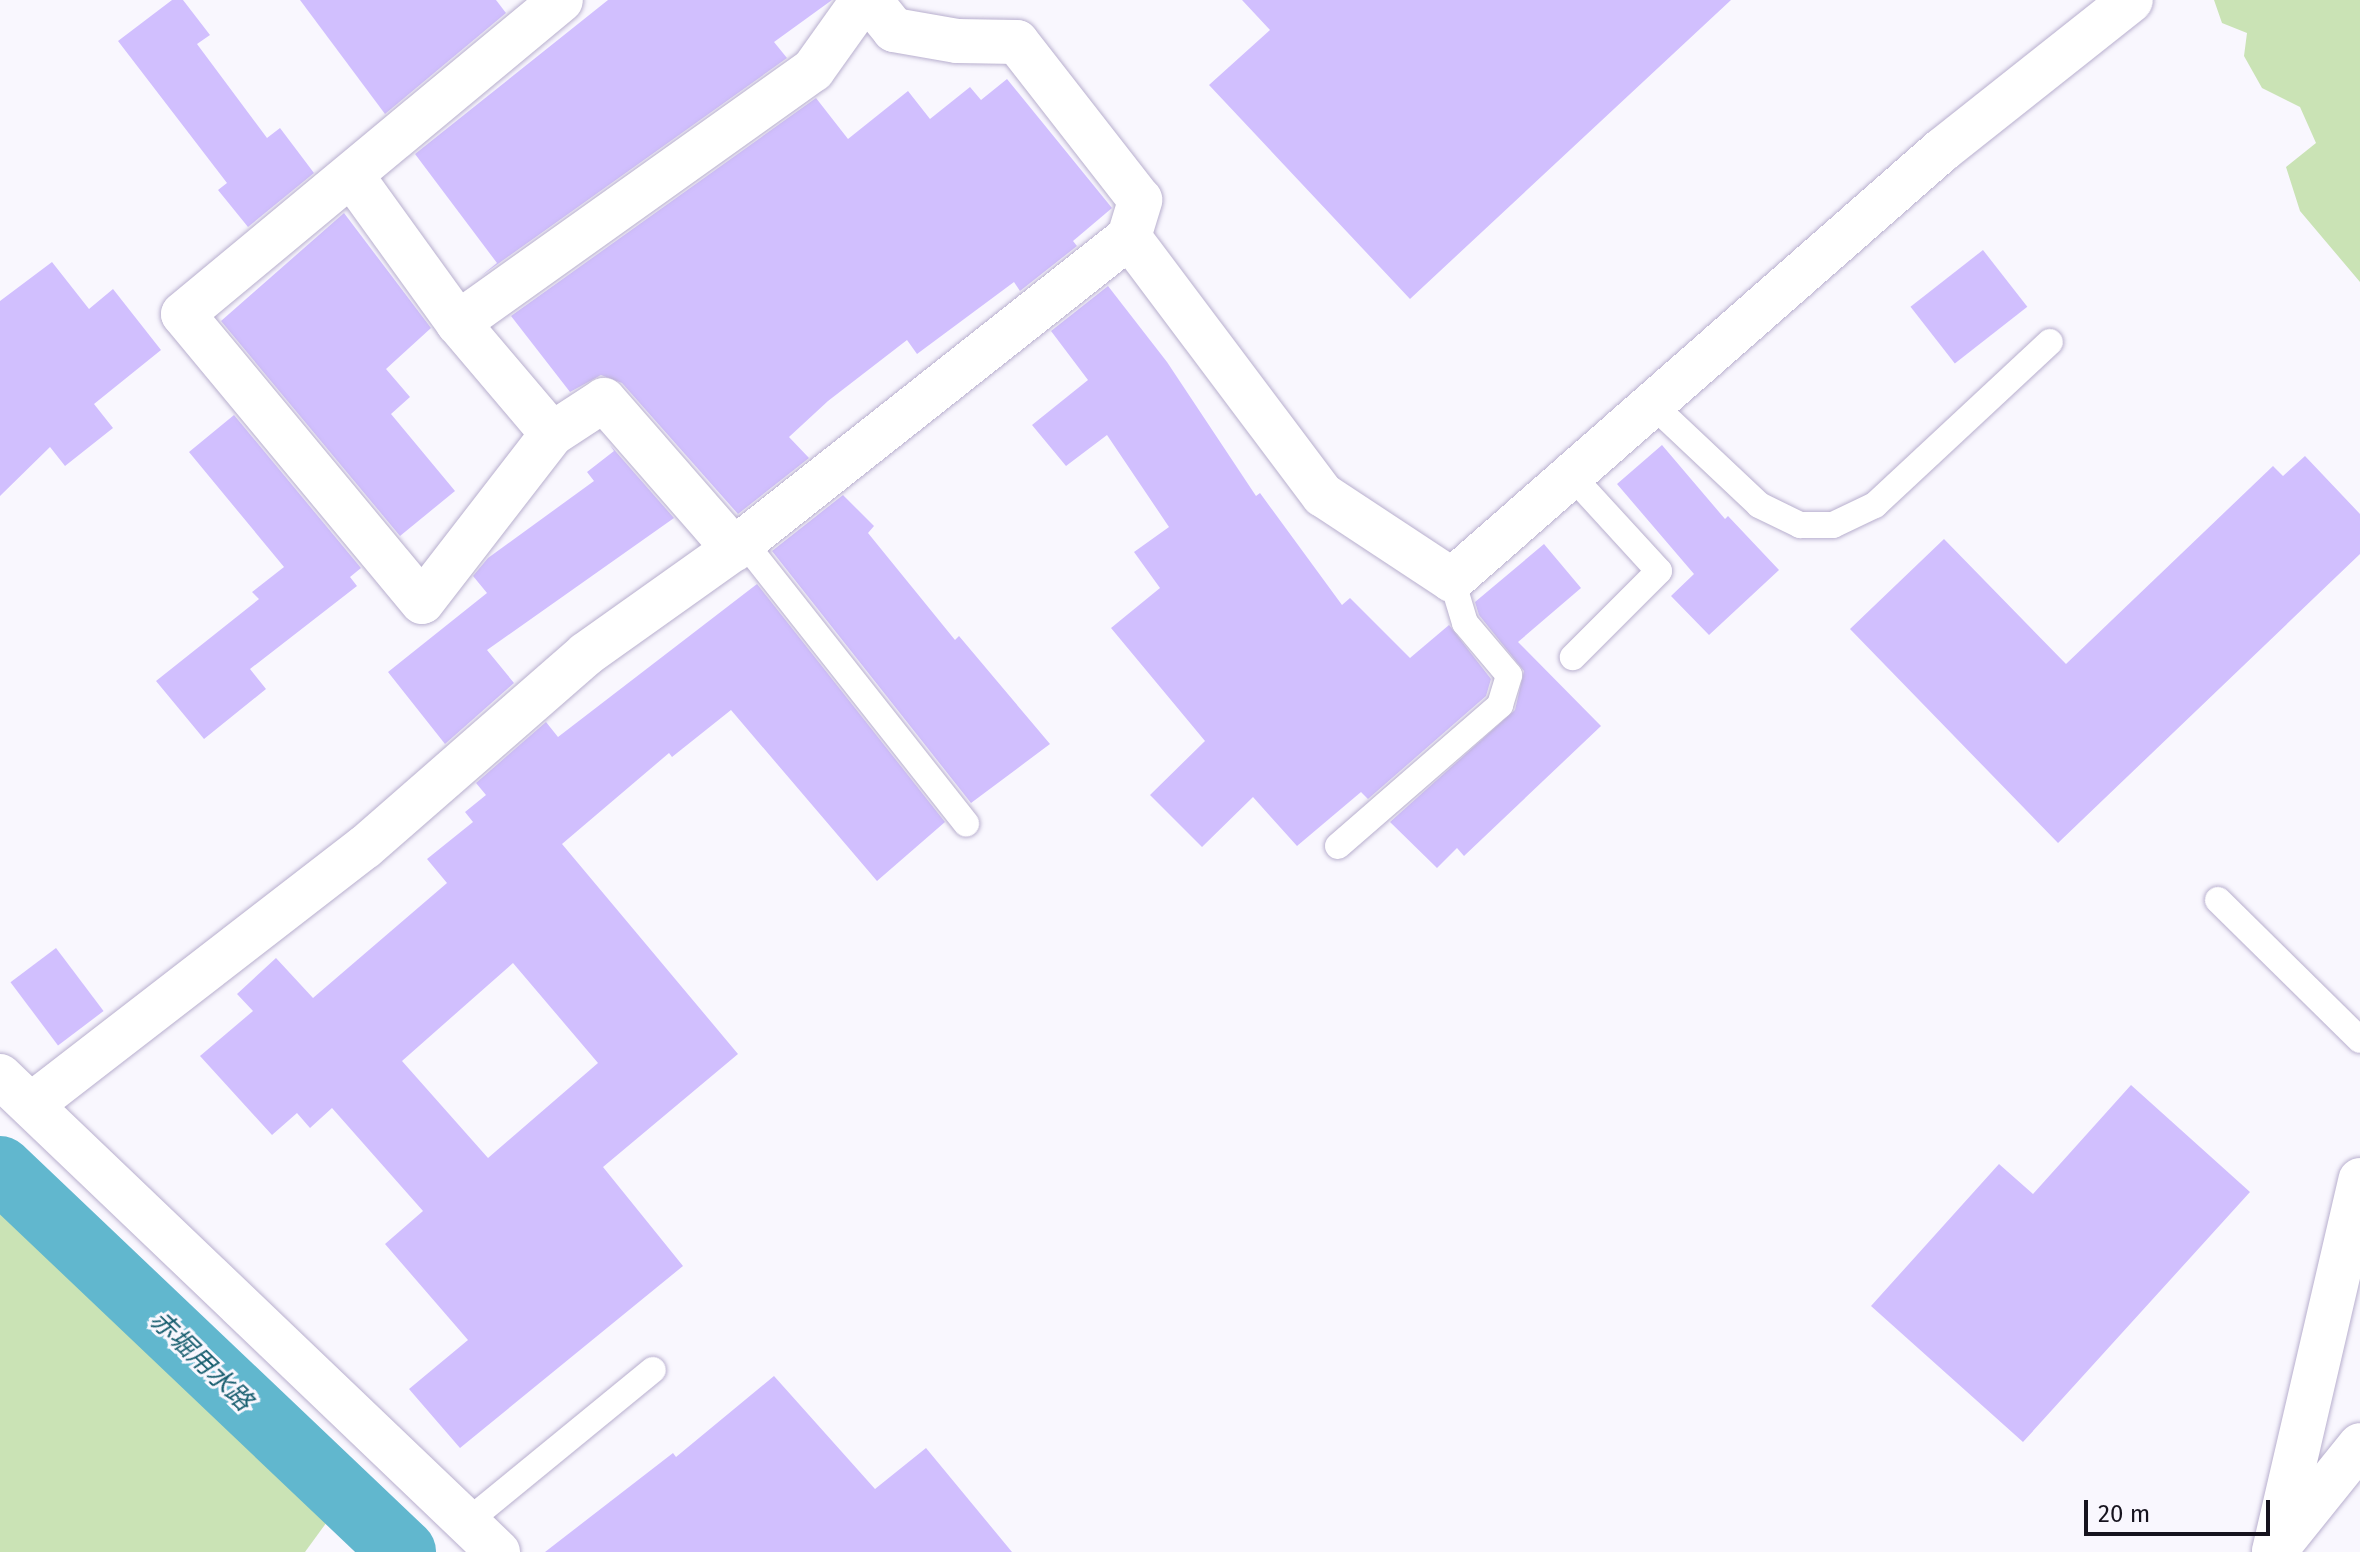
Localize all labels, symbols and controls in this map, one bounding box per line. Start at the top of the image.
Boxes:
water label: 赤堀用水路 [143,1305,259,1417]
scale bar [2088,1484,2274,1534]
text: 20 m [2098,1500,2150,1528]

